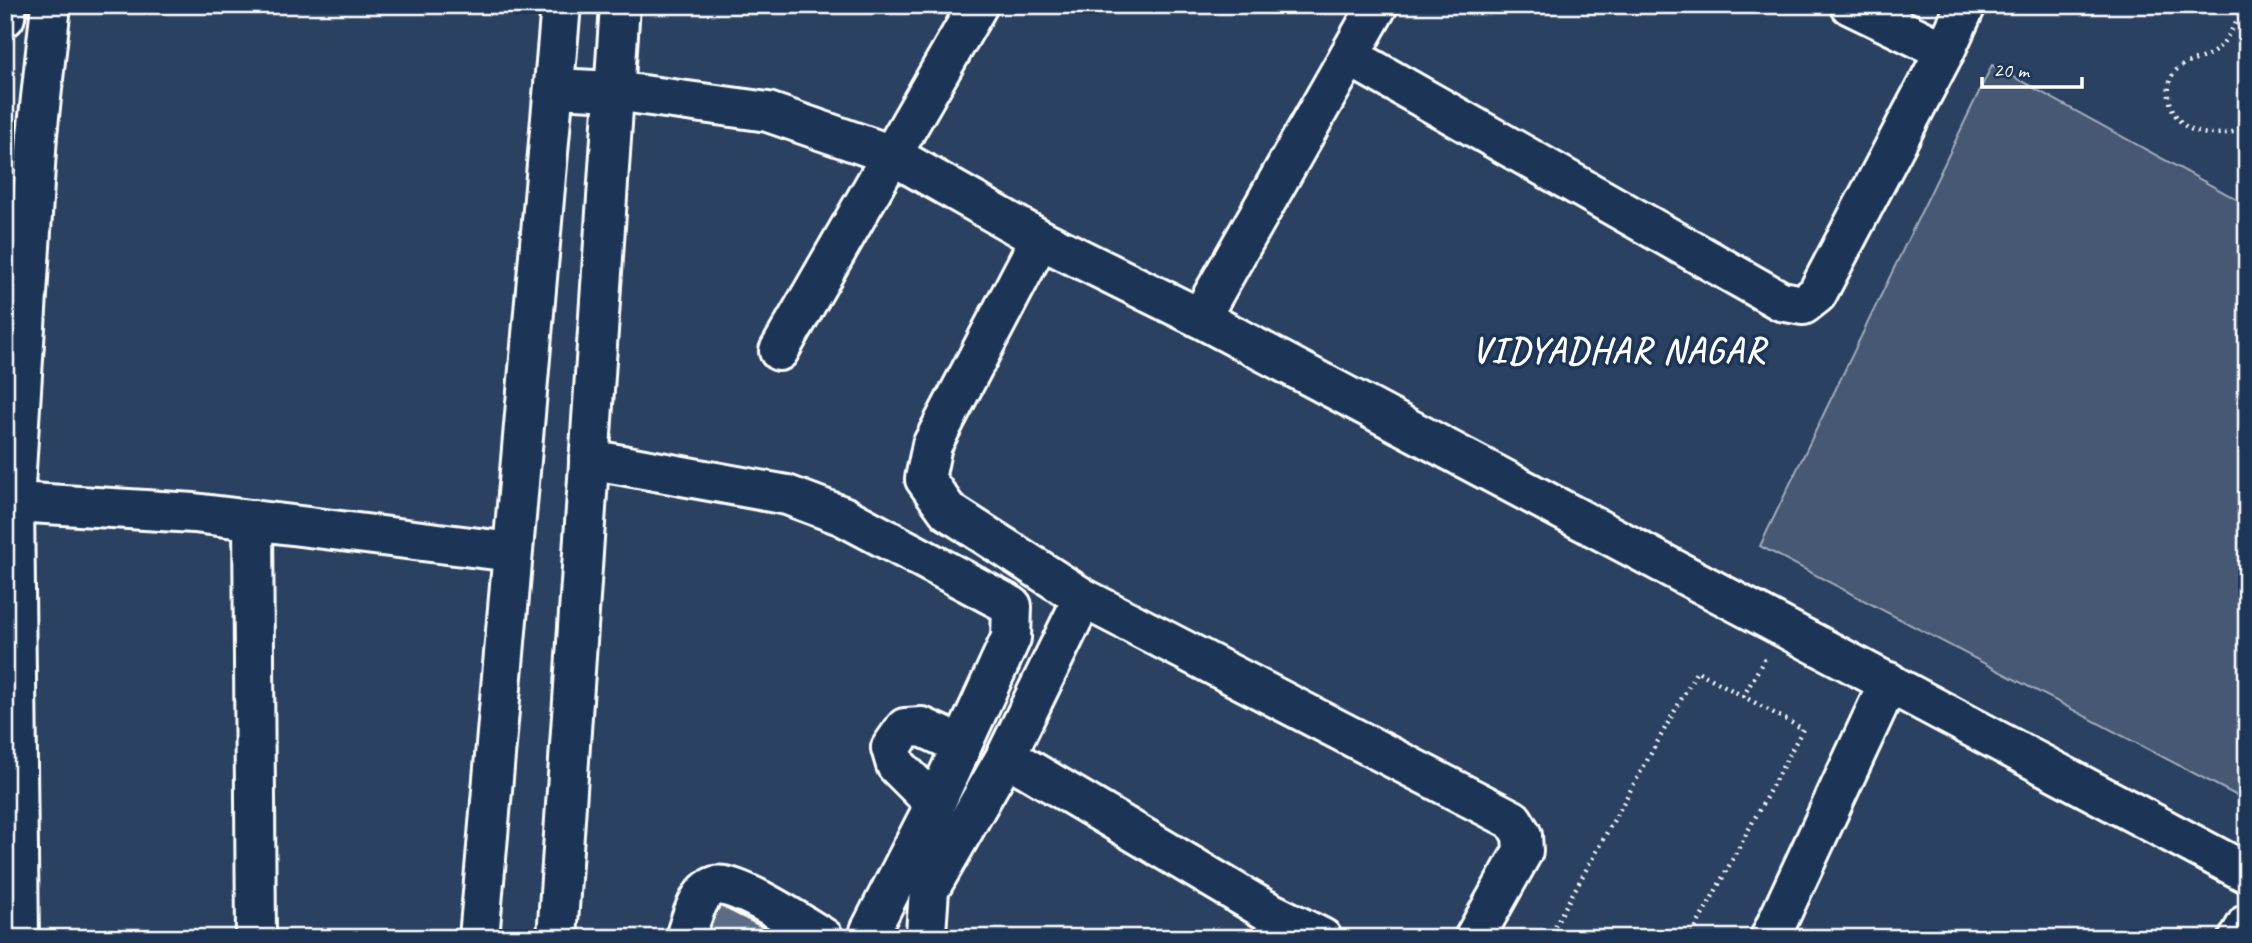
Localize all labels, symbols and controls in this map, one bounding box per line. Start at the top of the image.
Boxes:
scale bar [1982,46,2082,90]
text: 20 m [1993,57,2031,83]
district label: VIDYADHAR NAGAR [1472,328,1769,373]

